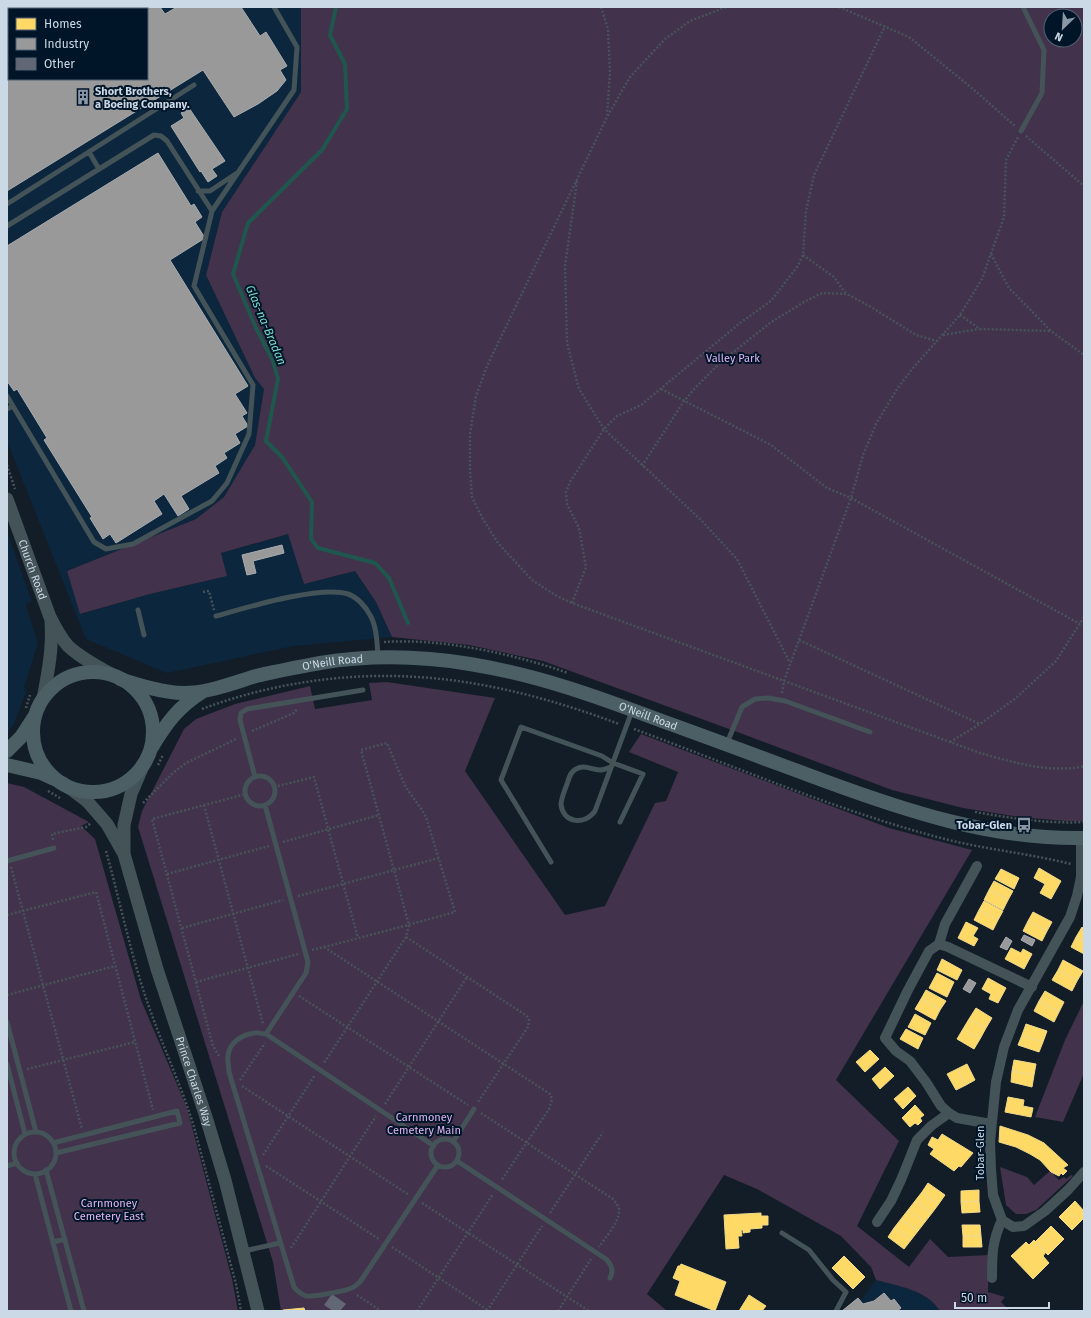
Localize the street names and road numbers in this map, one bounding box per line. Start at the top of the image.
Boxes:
street label: Church Road [16,538,50,601]
street label: O'Neill Road [301,652,364,673]
street label: O'Neill Road [617,699,679,733]
street label: Prince Charles Way [173,1035,215,1129]
street label: Tobar-Glen [974,1126,987,1180]

